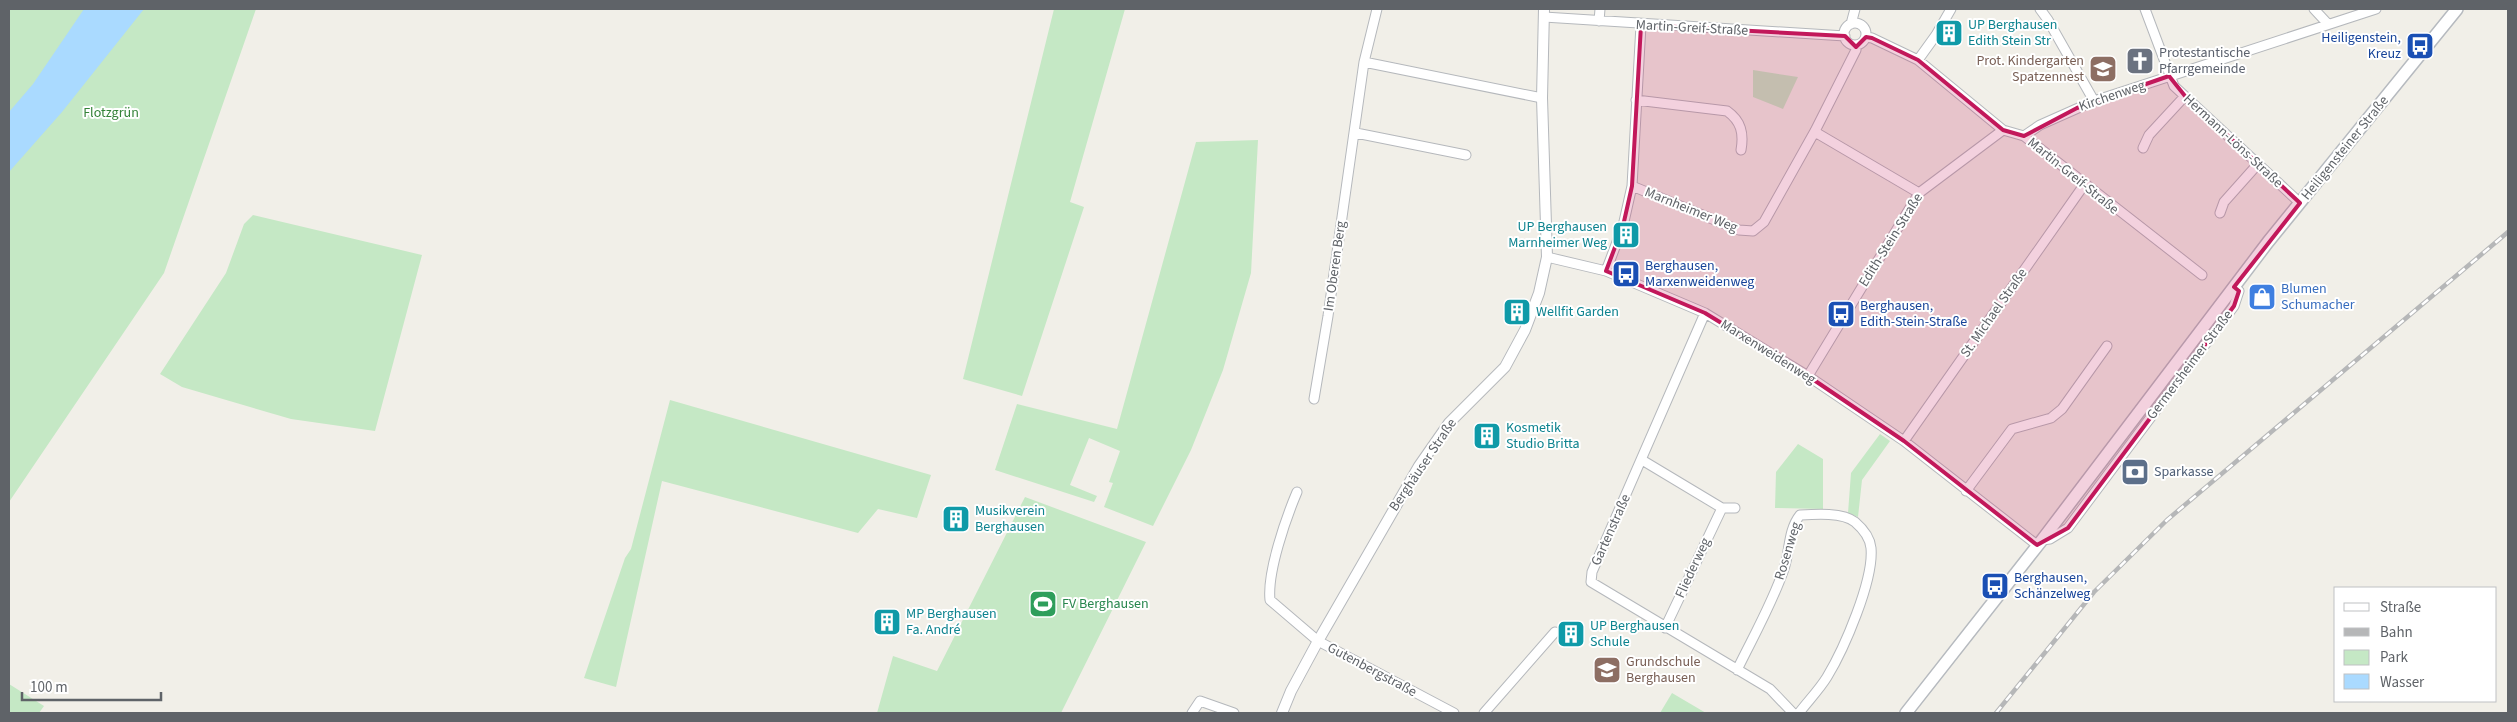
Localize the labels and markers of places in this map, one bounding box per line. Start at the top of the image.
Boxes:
place label: UP Berghausen Edith Stein Str [1968,15,2057,51]
building icon: UP Berghausen Edith Stein Str [1934,18,1964,48]
place label: Heiligenstein, Kreuz [2321,28,2401,64]
bus stop icon: Heiligenstein, Kreuz [2405,31,2435,61]
place label: Protestantische Pfarrgemeinde [2159,43,2250,79]
church icon: Protestantische Pfarrgemeinde [2125,46,2155,76]
place label: Prot. Kindergarten Spatzennest [1976,51,2084,87]
school or university icon: Prot. Kindergarten Spatzennest [2088,54,2118,84]
place label: UP Berghausen Marnheimer Weg [1508,217,1607,253]
building icon: UP Berghausen Marnheimer Weg [1611,220,1641,250]
place label: Berghausen, Marxenweidenweg [1645,256,1754,292]
bus stop icon: Berghausen, Marxenweidenweg [1611,259,1641,289]
place label: Blumen Schumacher [2281,279,2355,315]
shop icon: Blumen Schumacher [2247,282,2277,312]
place label: Berghausen, Edith-Stein-Straße [1860,296,1967,332]
building icon: Wellfit Garden [1502,297,1532,327]
bus stop icon: Berghausen, Edith-Stein-Straße [1826,299,1856,329]
place label: Wellfit Garden [1536,302,1619,322]
place label: Kosmetik Studio Britta [1506,418,1580,454]
building icon: Kosmetik Studio Britta [1472,421,1502,451]
bank icon: Sparkasse [2120,457,2150,487]
place label: Sparkasse [2154,462,2214,482]
place label: Musikverein Berghausen [975,501,1045,537]
building icon: Musikverein Berghausen [941,504,971,534]
place label: Berghausen, Schänzelweg [2014,568,2090,604]
bus stop icon: Berghausen, Schänzelweg [1980,571,2010,601]
sports icon: FV Berghausen [1028,589,1058,619]
place label: FV Berghausen [1062,594,1149,614]
place label: MP Berghausen Fa. André [906,604,997,640]
building icon: MP Berghausen Fa. André [872,607,902,637]
place label: UP Berghausen Schule [1590,616,1679,652]
building icon: UP Berghausen Schule [1556,619,1586,649]
place label: Grundschule Berghausen [1626,652,1701,688]
school or university icon: Grundschule Berghausen [1592,655,1622,685]

